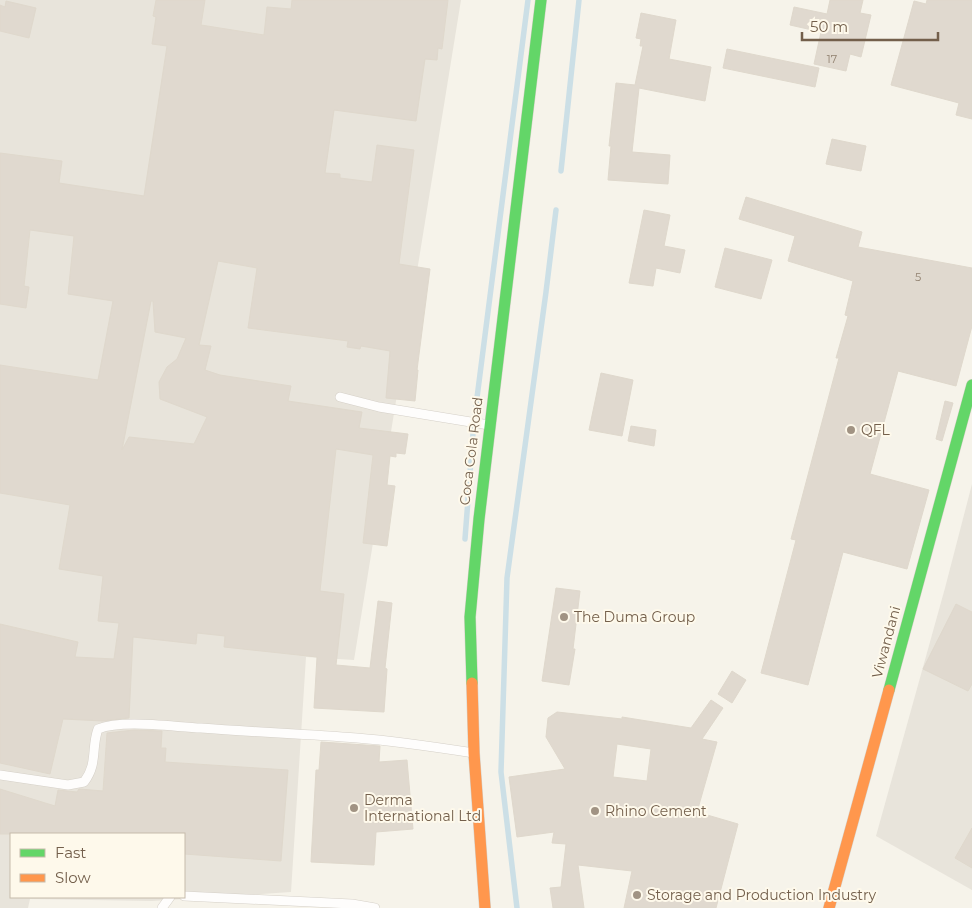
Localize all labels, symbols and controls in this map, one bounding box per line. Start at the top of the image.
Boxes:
scale bar [802,10,938,42]
text: 50 m [810,17,848,36]
house number: 17 [827,52,837,66]
house number: 5 [915,270,921,284]
street label: Coca Cola Road [455,396,487,506]
place label: QFL [861,421,891,439]
marker: QFL [845,424,857,436]
street label: Viwandani [868,604,904,680]
place label: The Duma Group [574,608,695,626]
marker: The Duma Group [558,611,570,623]
place label: Derma International Ltd [364,791,481,825]
marker: Derma International Ltd [348,802,360,814]
place label: Rhino Cement [605,802,707,820]
marker: Rhino Cement [589,805,601,817]
legend [10,833,185,898]
text: Fast [55,843,86,862]
text: Slow [55,868,91,887]
place label: Storage and Production Industry [647,886,877,904]
marker: Storage and Production Industry [631,889,643,901]

